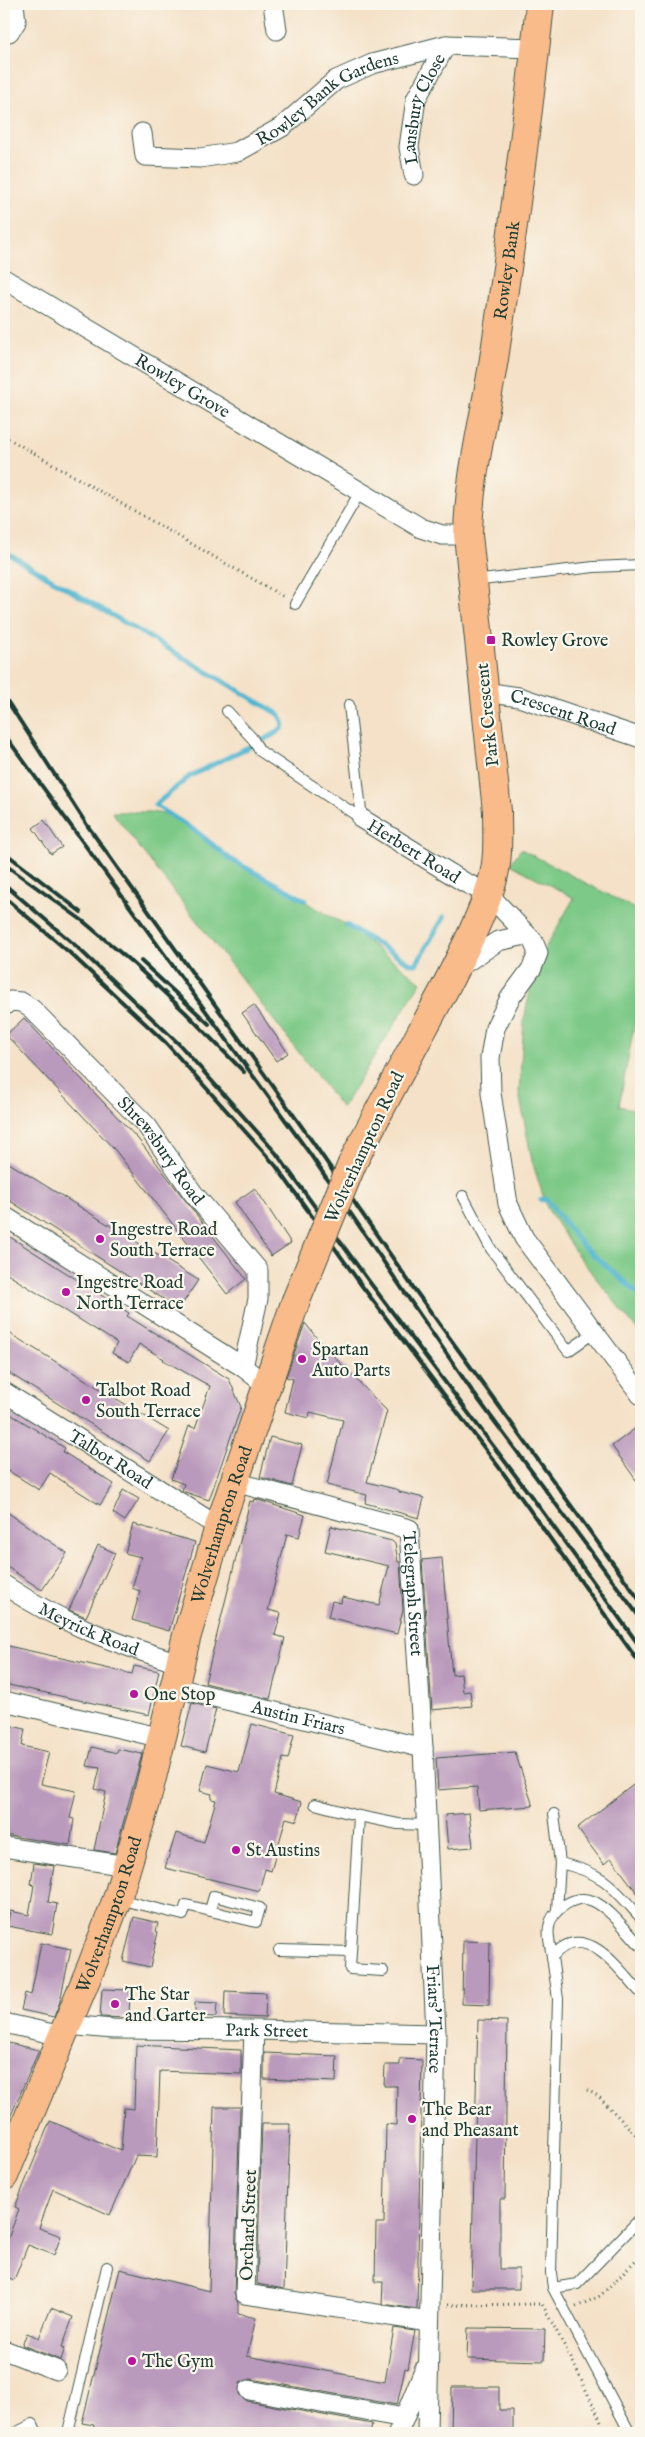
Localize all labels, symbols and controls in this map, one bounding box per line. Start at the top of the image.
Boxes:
street label: Rowley Bank Gardens [252,48,401,152]
street label: Lansbury Close [399,50,452,166]
street label: Rowley Bank [490,219,527,321]
street label: Rowley Grove [130,350,234,424]
place label: Rowley Grove [501,630,608,653]
marker: Rowley Grove [485,634,497,646]
street label: Park Crescent [472,662,505,768]
street label: Crescent Road [509,686,619,742]
street label: Herbert Road [362,815,464,890]
street label: Wolverhampton Road [320,1068,411,1227]
street label: Shrewsbury Road [112,1092,209,1211]
place label: Ingestre Road South Terrace [110,1219,218,1263]
marker: Ingestre Road South Terrace [94,1233,106,1245]
place label: Ingestre Road North Terrace [76,1272,184,1316]
marker: Ingestre Road North Terrace [60,1286,72,1298]
place label: Spartan Auto Parts [311,1339,390,1383]
marker: Spartan Auto Parts [296,1353,308,1365]
place label: Talbot Road South Terrace [96,1380,201,1424]
marker: Talbot Road South Terrace [80,1394,92,1406]
street label: Talbot Road [64,1425,156,1495]
street label: Wolverhampton Road [187,1443,259,1607]
street label: Telegraph Street [396,1531,427,1657]
street label: Meyrick Road [34,1598,142,1662]
place label: One Stop [144,1684,216,1707]
marker: One Stop [128,1688,140,1700]
street label: Austin Friars [248,1696,347,1742]
street label: Wolverhampton Road [72,1834,148,1997]
place label: St Austins [246,1840,320,1863]
marker: St Austins [230,1844,242,1856]
street label: Friars' Terrace [420,1964,446,2074]
place label: The Star and Garter [125,1984,206,2028]
marker: The Star and Garter [109,1998,121,2010]
street label: Park Street [225,2020,309,2044]
place label: The Bear and Pheasant [422,2099,519,2143]
marker: The Bear and Pheasant [406,2113,418,2125]
street label: Orchard Street [236,2169,263,2281]
place label: The Gym [142,2351,214,2374]
marker: The Gym [126,2355,138,2367]

